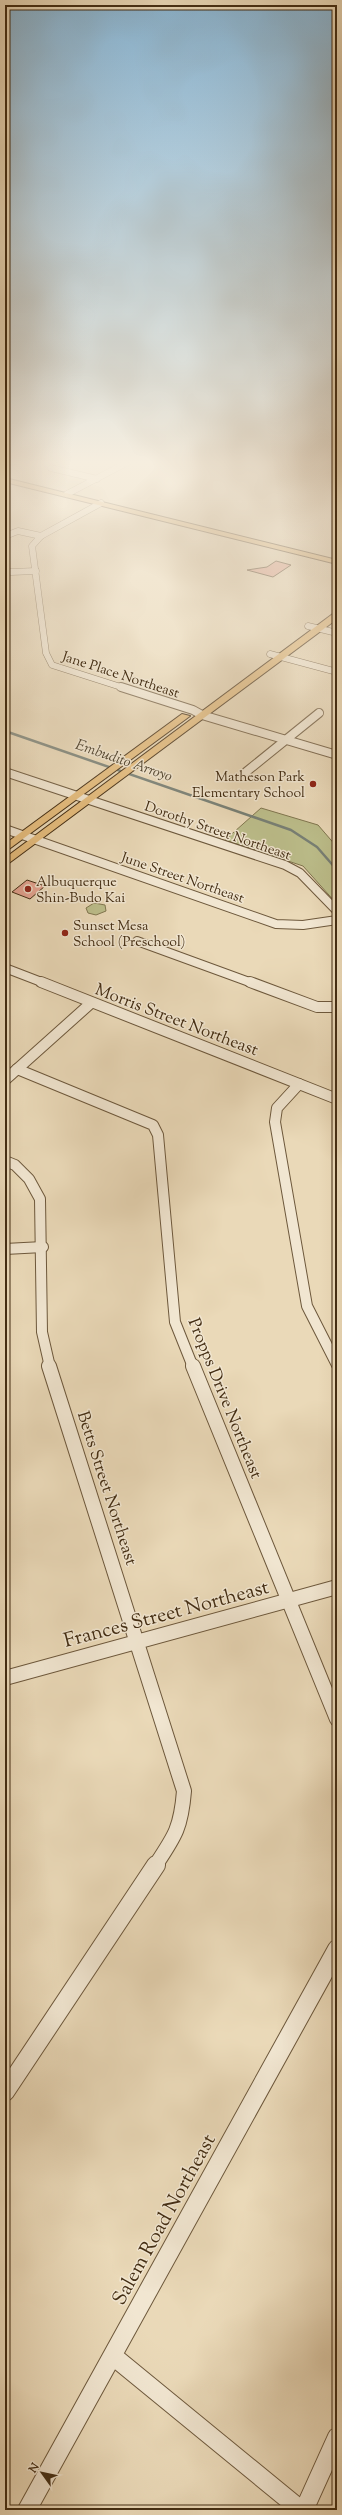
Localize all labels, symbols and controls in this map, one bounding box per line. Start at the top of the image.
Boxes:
street label: Jane Place Northeast [58,647,182,704]
water label: Embudito Arroyo [72,735,175,788]
place label: Matheson Park Elementary School [192,768,305,804]
marker: Matheson Park Elementary School [308,779,318,789]
street label: Dorothy Street Northeast [141,797,293,866]
street label: June Street Northeast [117,848,247,909]
place label: Albuquerque Shin-Budo Kai [36,873,125,909]
marker: Albuquerque Shin-Budo Kai [23,884,33,894]
place label: Sunset Mesa School (Preschool) [73,917,185,953]
marker: Sunset Mesa School (Preschool) [60,928,70,938]
street label: Morris Street Northeast [91,979,261,1063]
street label: Propps Drive Northeast [181,1315,267,1483]
street label: Betts Street Northeast [70,1408,142,1569]
street label: Frances Street Northeast [61,1574,273,1657]
street label: Salem Road Northeast [106,2129,224,2311]
north arrow [22,2453,62,2493]
text: N [25,2460,44,2477]

